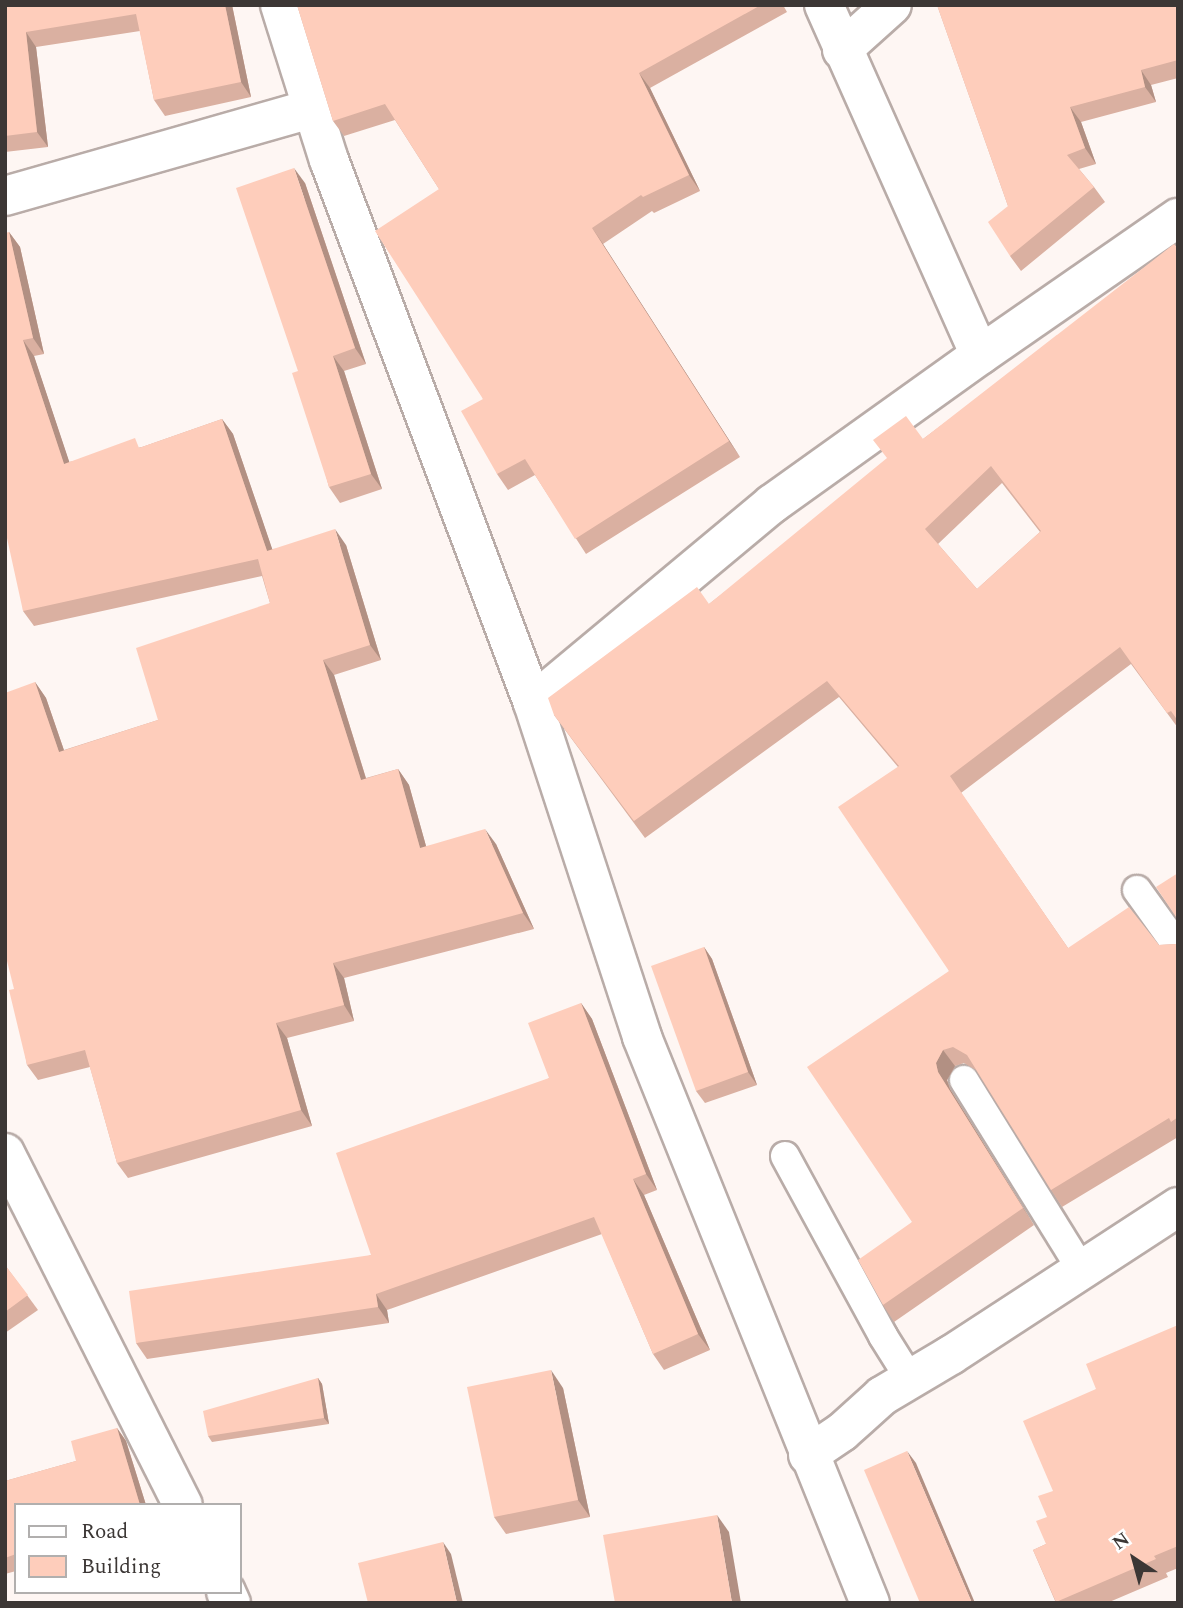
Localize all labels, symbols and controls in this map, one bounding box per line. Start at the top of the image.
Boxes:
legend [14,1503,242,1594]
text: Road [81,1516,128,1548]
north arrow [1099,1524,1169,1594]
text: N [1107,1525,1136,1558]
text: Building [81,1551,161,1583]

